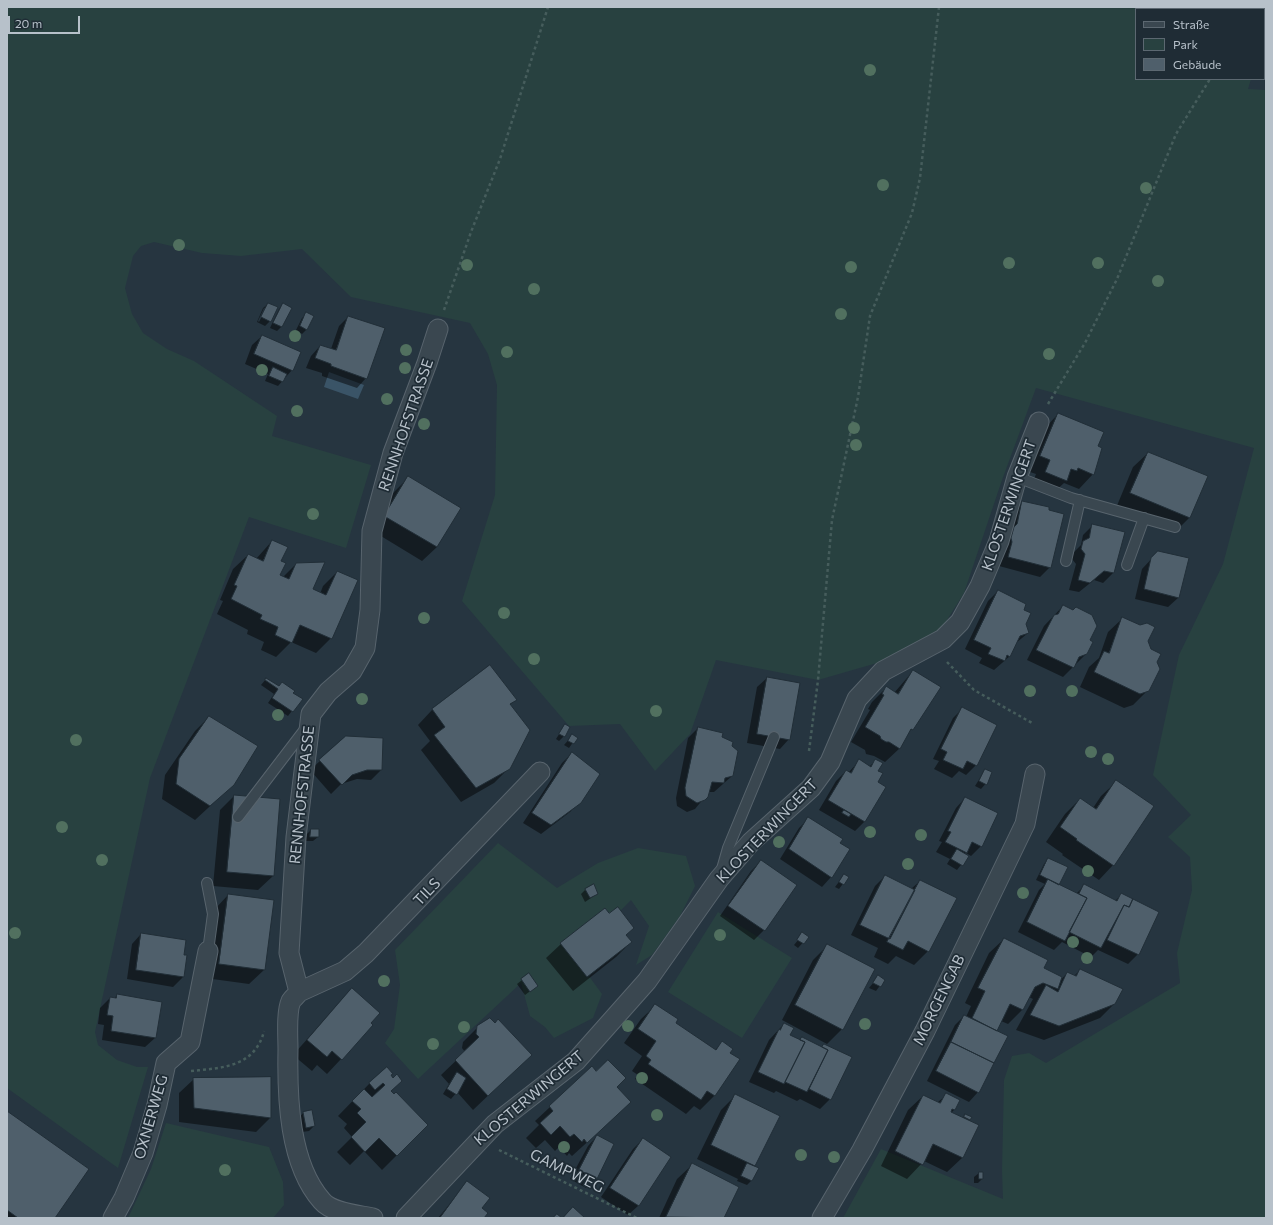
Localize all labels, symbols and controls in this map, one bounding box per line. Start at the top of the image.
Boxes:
scale bar [10,8,82,34]
legend [1135,8,1265,80]
text: 20 m [15,16,42,30]
text: Straße [1173,17,1209,31]
text: Park [1173,37,1198,51]
text: Gebäude [1173,57,1221,71]
street label: RENNHOFSTRASSE [375,356,437,494]
street label: KLOSTERWINGERT [978,437,1040,573]
street label: RENNHOFSTRASSE [286,725,318,865]
street label: KLOSTERWINGERT [713,775,821,887]
street label: TILS [410,875,444,909]
street label: MORGENGAB [909,952,969,1048]
street label: KLOSTERWINGERT [471,1047,587,1149]
street label: OXNERWEG [130,1073,172,1161]
street label: GAMPWEG [527,1145,607,1197]

